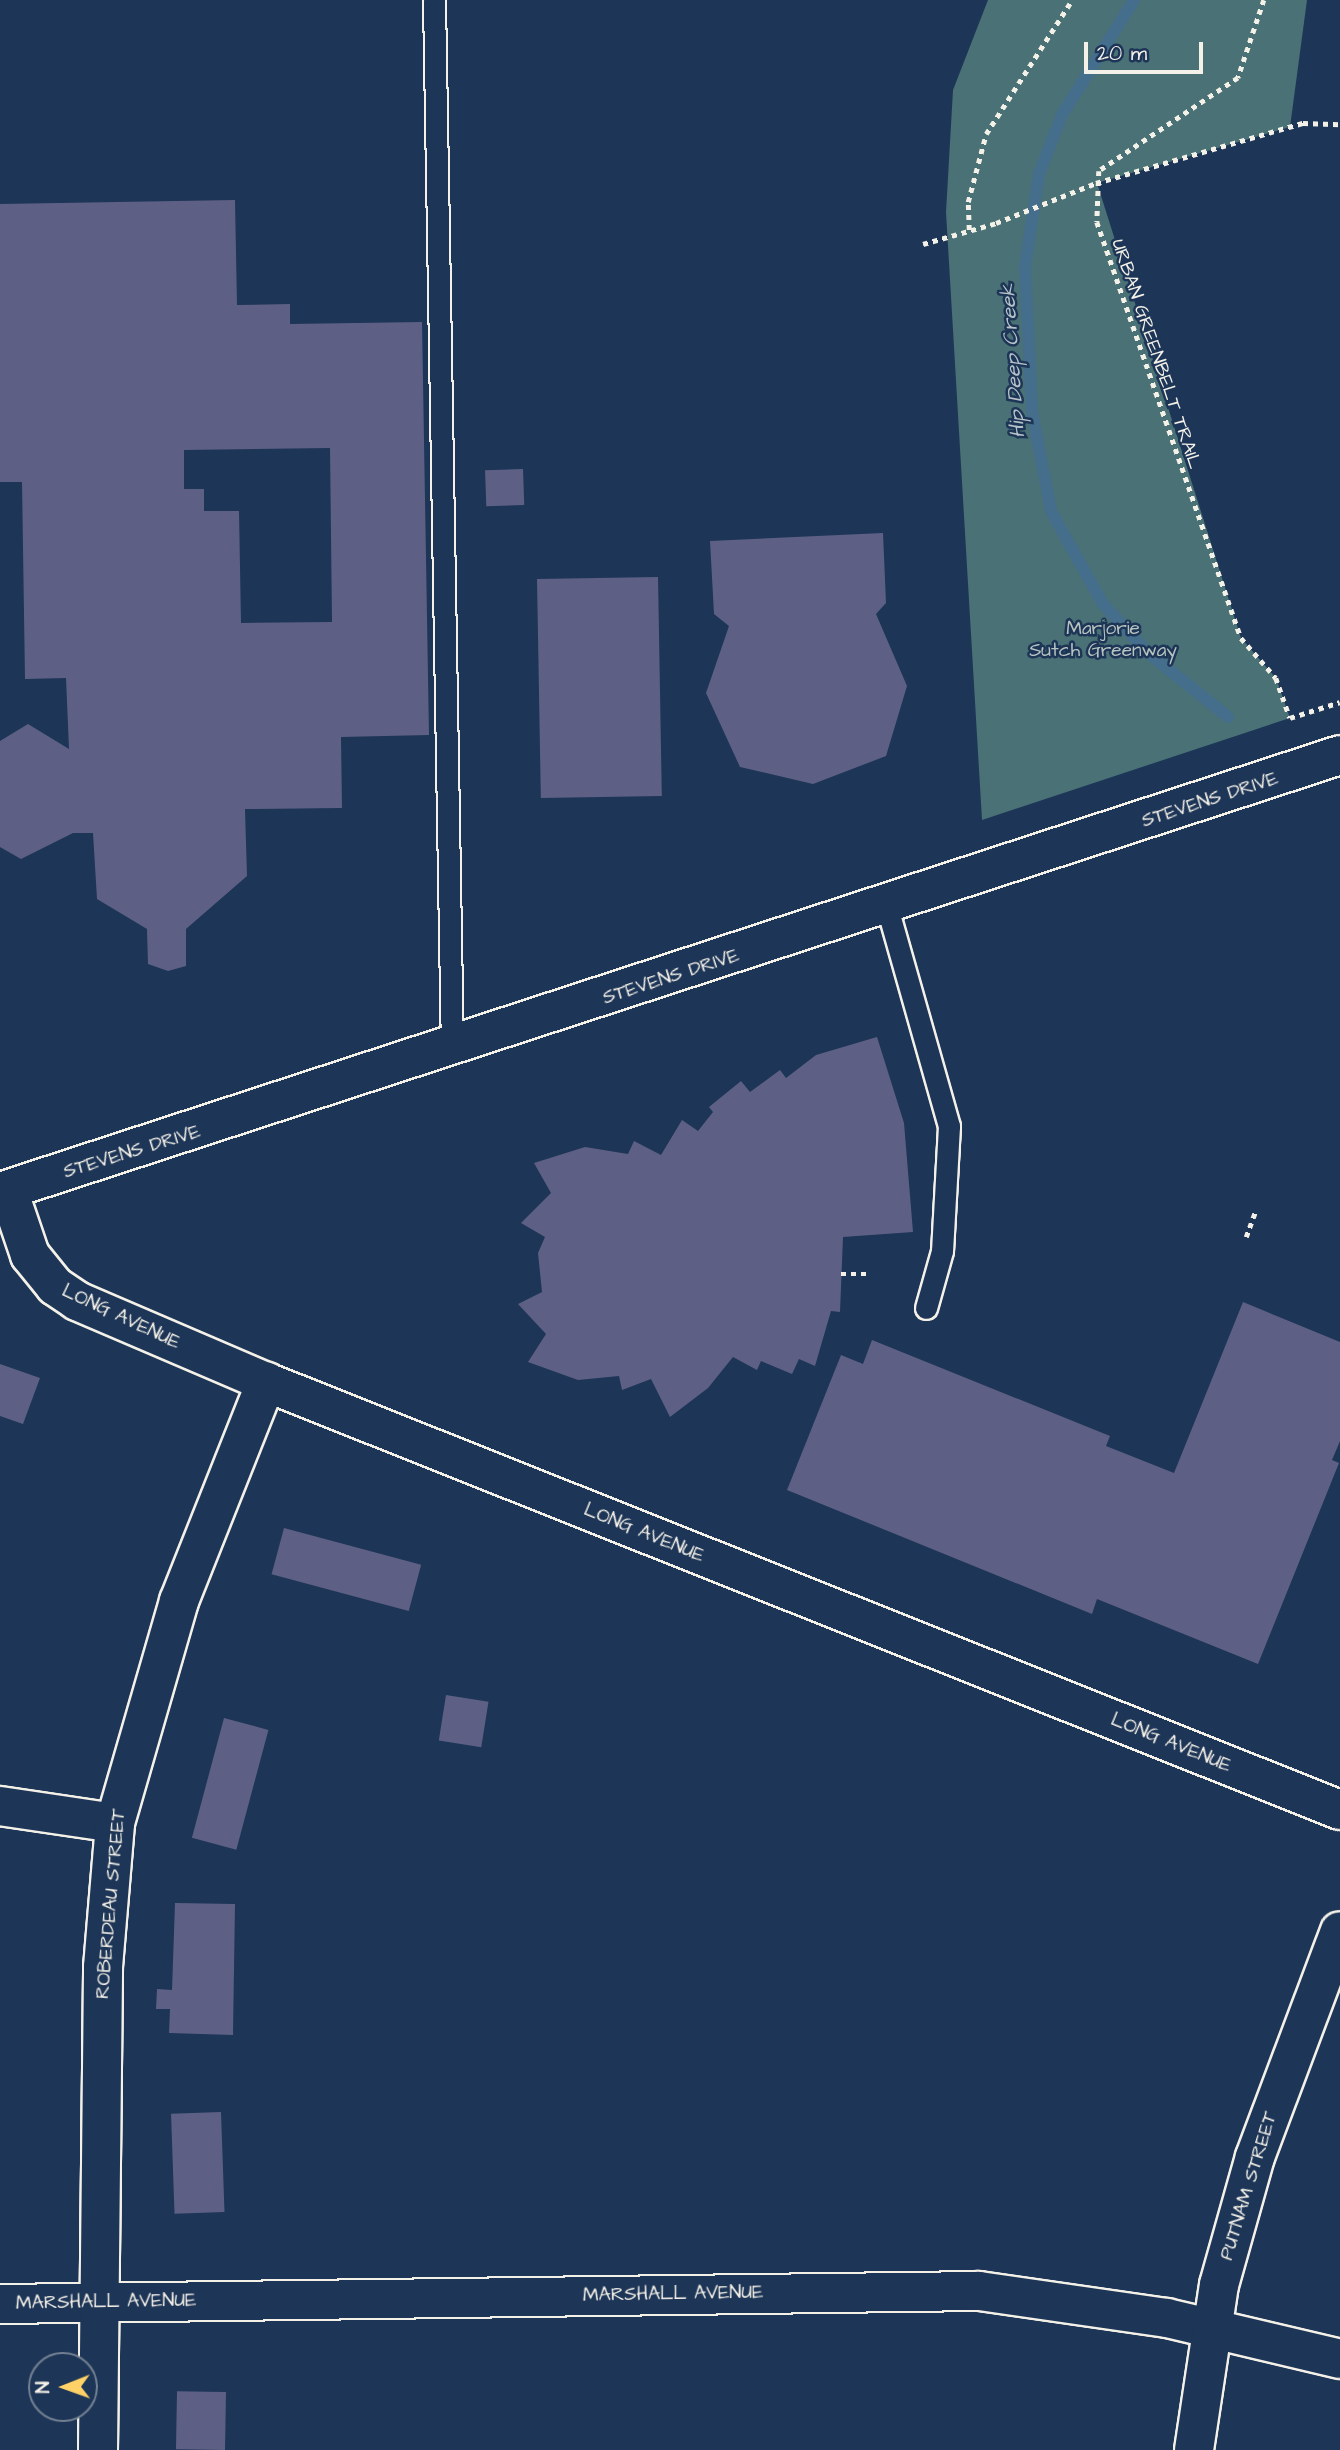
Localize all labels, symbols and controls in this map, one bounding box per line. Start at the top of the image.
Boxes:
scale bar [1088,28,1207,72]
text: 20 m [1097,39,1147,68]
street label: URBAN GREENBELT TRAIL [1106,236,1206,472]
water label: Hip Deep Creek [995,283,1031,439]
park label: Marjorie Sutch Greenway [1029,618,1177,662]
street label: STEVENS DRIVE [1139,767,1281,833]
street label: STEVENS DRIVE [600,944,742,1010]
street label: STEVENS DRIVE [61,1120,203,1184]
street label: LONG AVENUE [58,1280,184,1354]
street label: LONG AVENUE [581,1499,707,1567]
street label: LONG AVENUE [1108,1709,1234,1777]
street label: ROBERDEAU STREET [91,1808,131,2000]
street label: PUTNAM STREET [1216,2109,1282,2263]
street label: MARSHALL AVENUE [583,2281,763,2307]
street label: MARSHALL AVENUE [16,2289,196,2315]
north arrow [28,2352,98,2422]
text: N [30,2381,57,2394]

